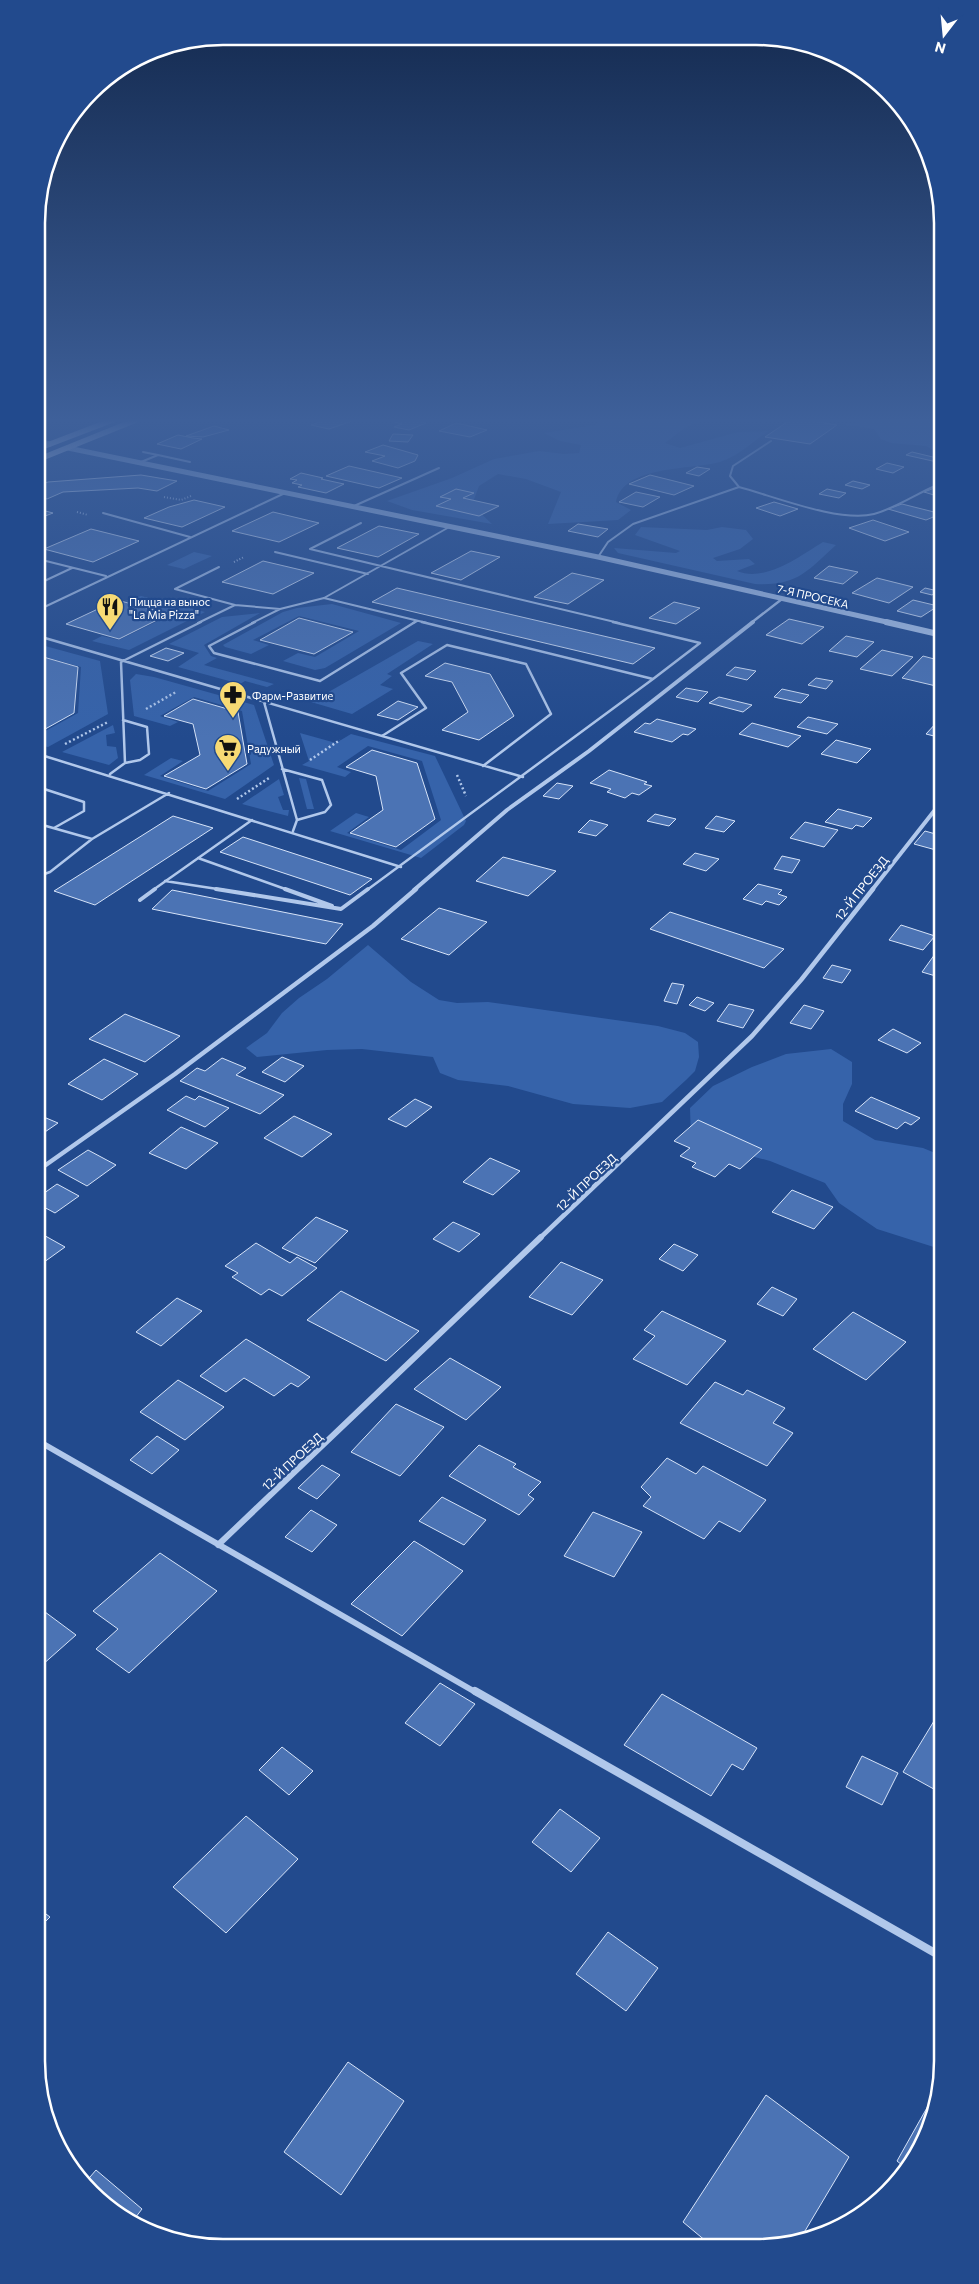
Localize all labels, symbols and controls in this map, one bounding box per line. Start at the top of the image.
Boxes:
north arrow [919,10,969,60]
text: N [933,38,948,58]
street label: 7-Я ПРОСЕКА [776,581,850,611]
restaurant icon: Пицца на вынос "La Mia Pizza" [95,592,125,631]
place label: Пицца на вынос "La Mia Pizza" [129,595,210,621]
pharmacy icon: Фарм-Развитие [218,680,248,719]
place label: Фарм-Развитие [252,689,334,702]
supermarket icon: Радужный [213,733,243,772]
place label: Радужный [247,742,301,755]
street label: 12-Й ПРОЕЗД [832,853,891,923]
street label: 12-Й ПРОЕЗД [553,1150,620,1214]
street label: 12-Й ПРОЕЗД [259,1429,326,1493]

